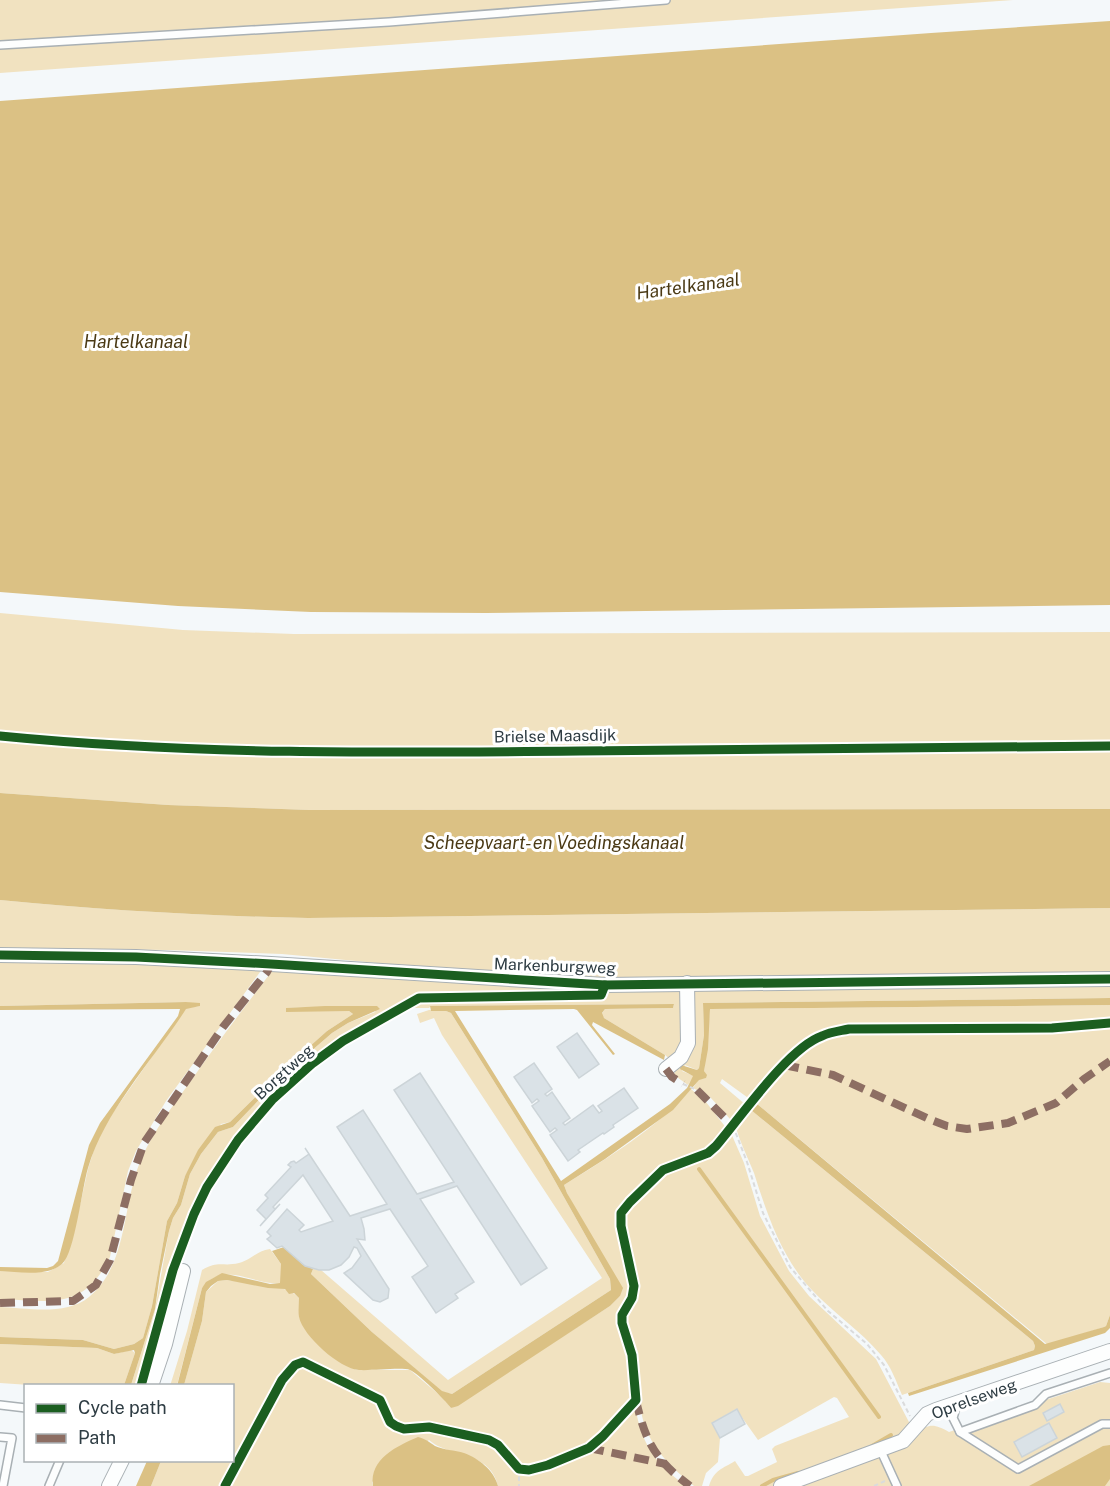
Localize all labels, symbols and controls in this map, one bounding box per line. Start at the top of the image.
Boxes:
water label: Hartelkanaal [635,268,741,304]
water label: Hartelkanaal [84,331,188,352]
street label: Brielse Maasdijk [494,725,616,747]
water label: Scheepvaart- en Voedingskanaal [424,832,685,853]
street label: Markenburgweg [494,954,616,978]
street label: Borgtweg [250,1040,318,1104]
street label: Oprelseweg [929,1375,1019,1423]
legend [24,1384,234,1462]
text: Cycle path [78,1397,167,1418]
text: Path [78,1427,116,1448]

